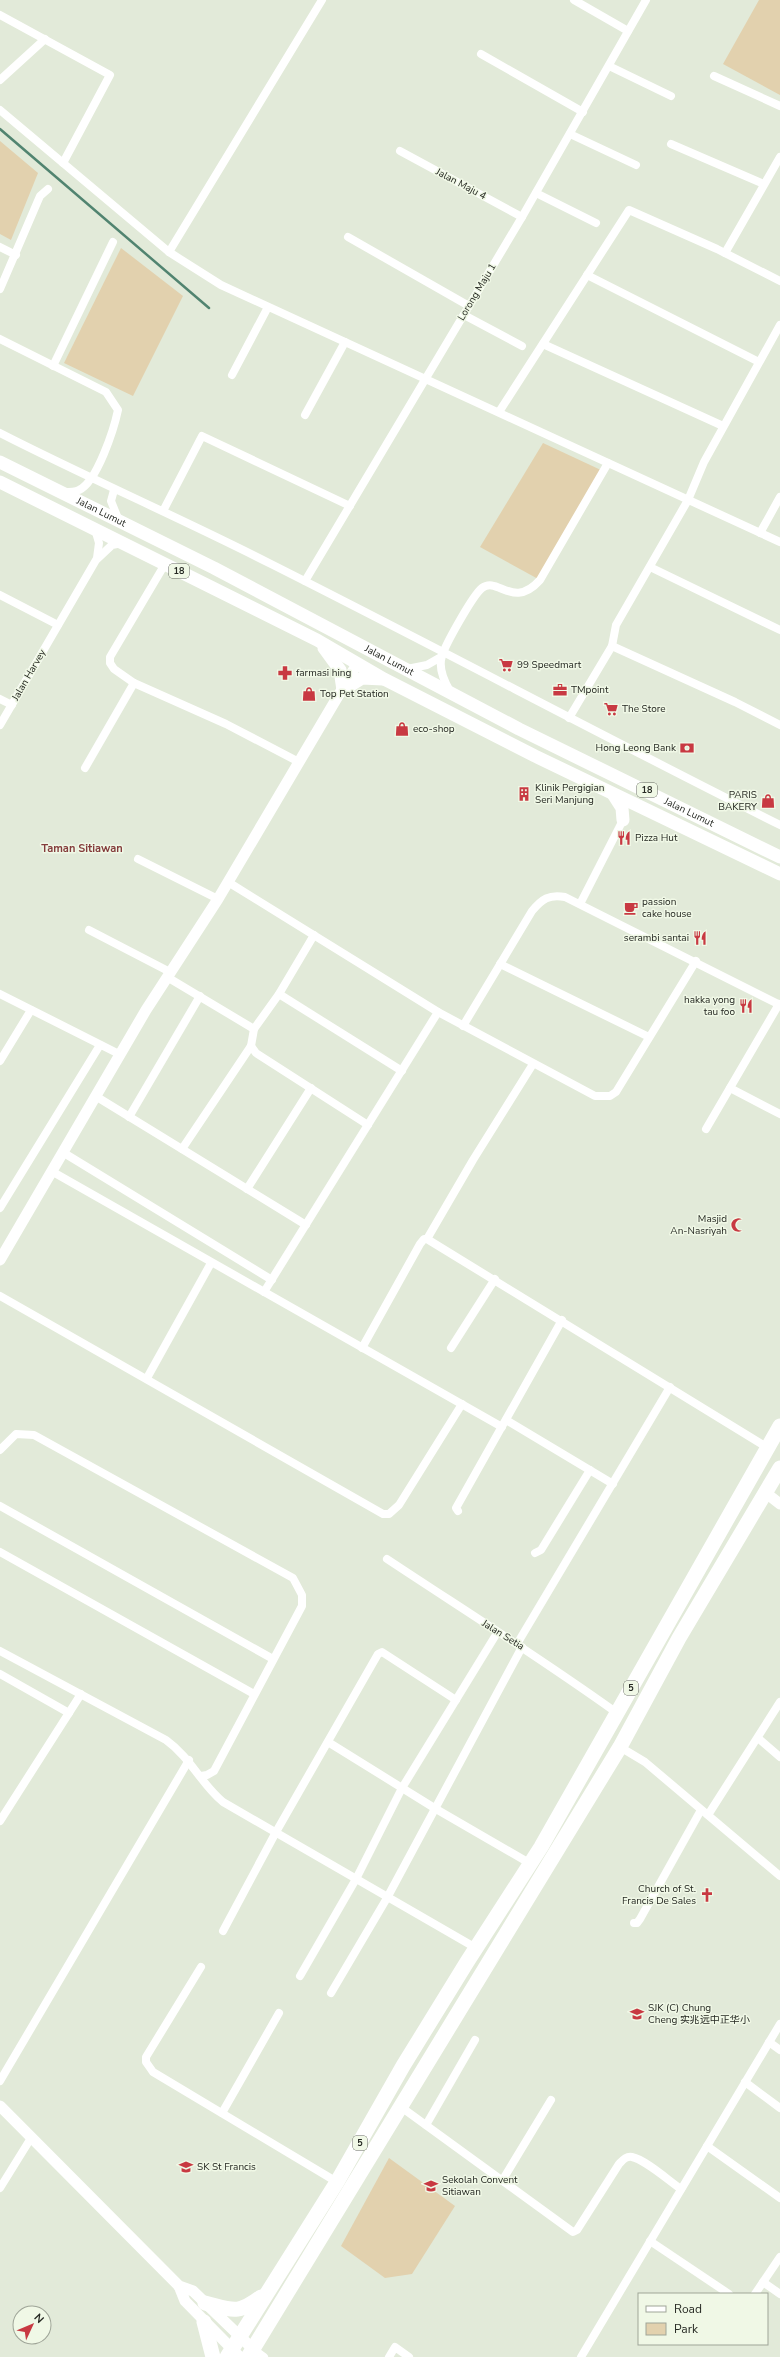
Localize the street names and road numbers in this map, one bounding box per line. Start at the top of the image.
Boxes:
street label: Jalan Maju 4 [432,164,489,203]
street label: Lorong Maju 1 [454,261,500,323]
street label: Jalan Lumut [73,494,129,531]
road number: 18 [169,564,189,578]
street label: Jalan Lumut [361,641,417,679]
street label: Jalan Harvey [8,646,50,704]
road number: 18 [637,783,657,797]
street label: Jalan Lumut [661,794,717,831]
street label: Jalan Setia [478,1616,527,1654]
road number: 5 [624,1681,638,1695]
road number: 5 [353,2136,367,2150]

